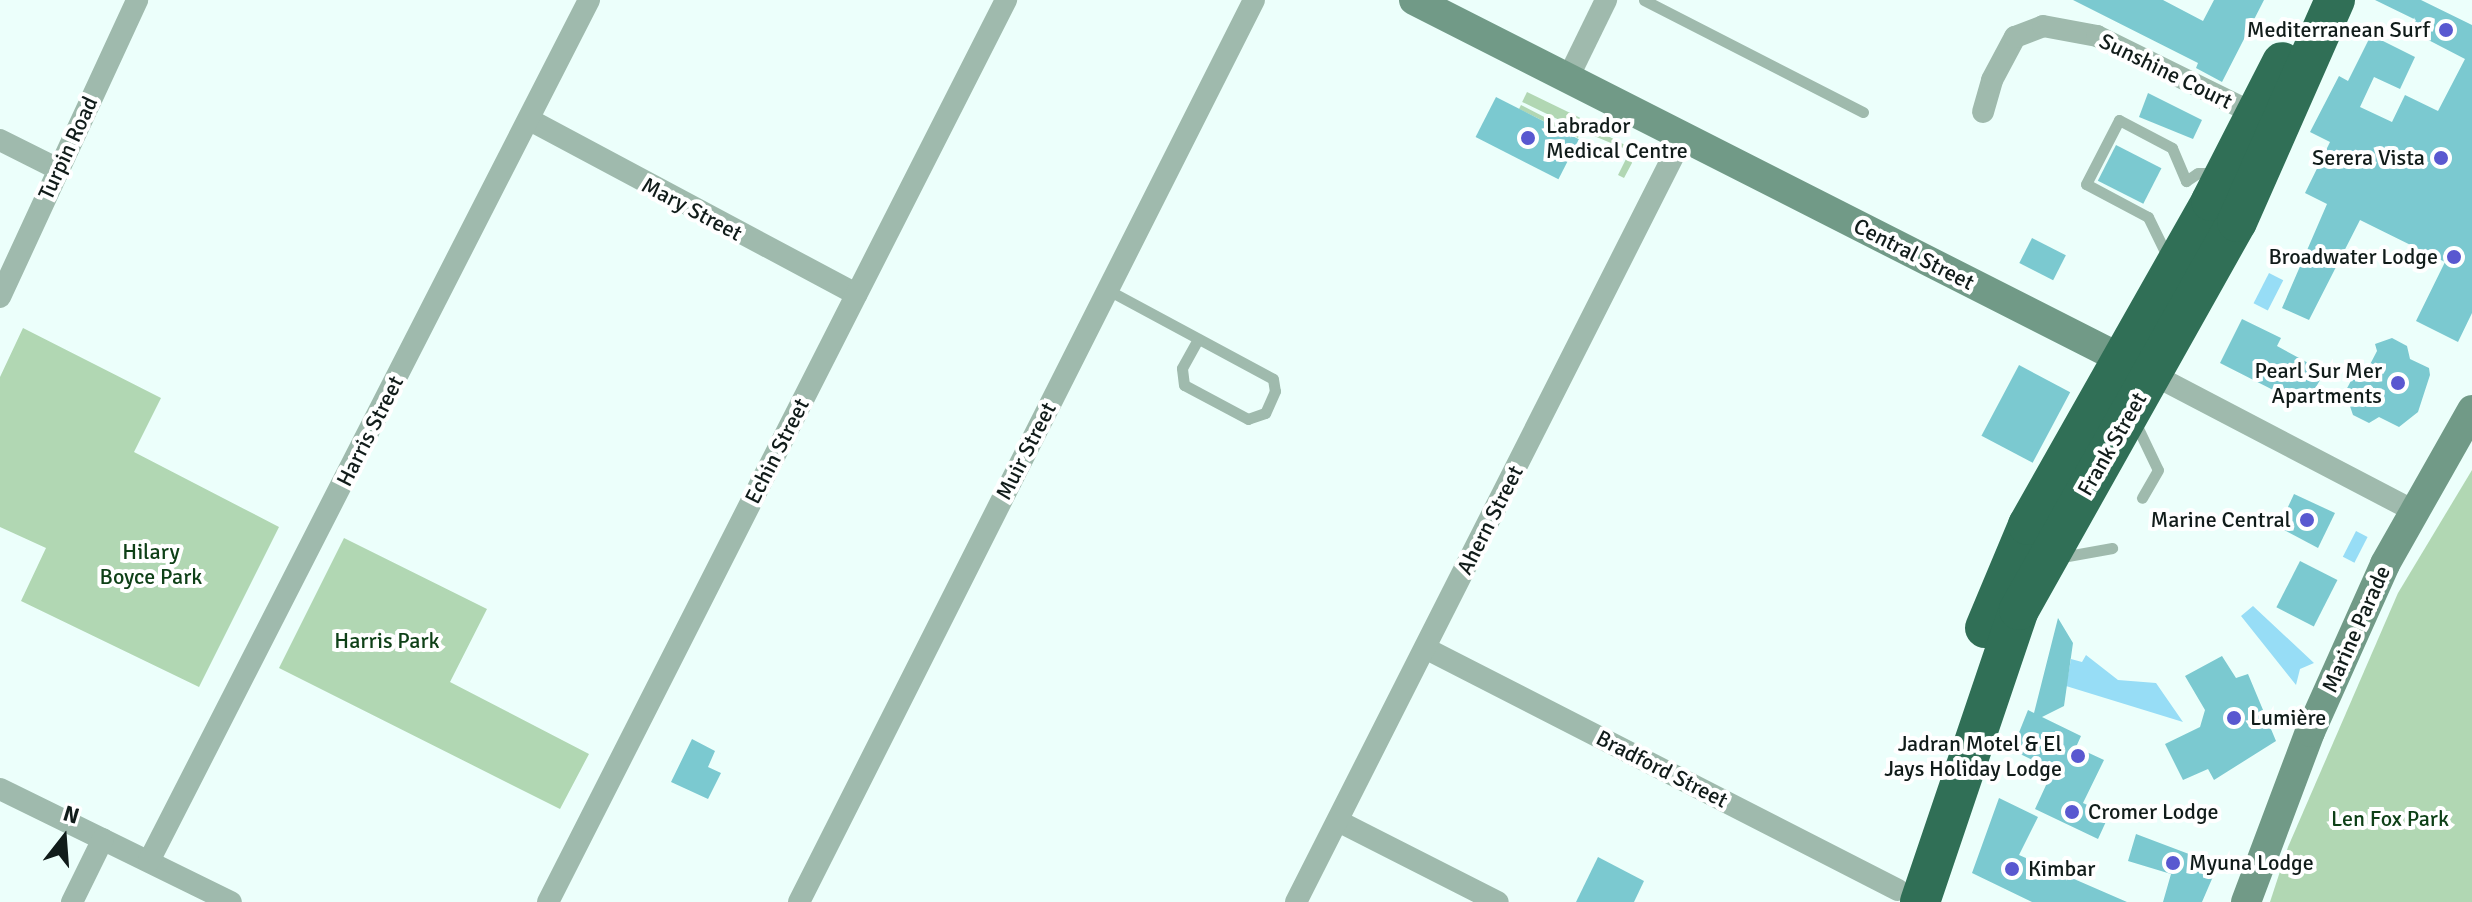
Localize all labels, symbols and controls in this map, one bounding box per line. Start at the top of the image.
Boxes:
place label: Mediterranean Surf [2247,17,2430,43]
marker: Mediterranean Surf [2437,21,2455,39]
street label: Sunshine Court [2095,27,2237,115]
street label: Turpin Road [33,92,103,204]
place label: Labrador Medical Centre [1546,112,1688,164]
marker: Labrador Medical Centre [1517,127,1539,149]
place label: Serera Vista [2312,145,2425,171]
marker: Serera Vista [2432,149,2450,167]
street label: Mary Street [637,172,747,246]
street label: Central Street [1849,212,1979,296]
place label: Broadwater Lodge [2268,244,2438,270]
marker: Broadwater Lodge [2445,248,2463,266]
place label: Pearl Sur Mer Apartments [2255,357,2382,408]
street label: Harris Street [331,371,409,491]
marker: Pearl Sur Mer Apartments [2389,374,2407,392]
street label: Frank Street [2072,387,2152,501]
street label: Echin Street [739,394,815,508]
street label: Muir Street [990,398,1062,504]
street label: Ahern Street [1451,461,1529,579]
place label: Marine Central [2150,507,2291,533]
marker: Marine Central [2298,511,2316,529]
park label: Hilary Boyce Park [100,538,202,590]
street label: Marine Parade [2316,561,2396,697]
park label: Harris Park [334,628,440,654]
place label: Lumière [2250,705,2326,731]
marker: Lumière [2225,709,2243,727]
street label: Bradford Street [1592,725,1732,813]
place label: Jadran Motel & El Jays Holiday Lodge [1884,730,2062,782]
marker: Jadran Motel & El Jays Holiday Lodge [2069,747,2087,765]
north arrow [24,798,104,878]
text: N [60,799,82,830]
place label: Cromer Lodge [2088,799,2219,825]
marker: Cromer Lodge [2063,803,2081,821]
park label: Len Fox Park [2331,806,2449,832]
place label: Myuna Lodge [2189,850,2314,876]
marker: Myuna Lodge [2164,854,2182,872]
place label: Kimbar [2028,856,2095,882]
marker: Kimbar [2003,860,2021,878]

